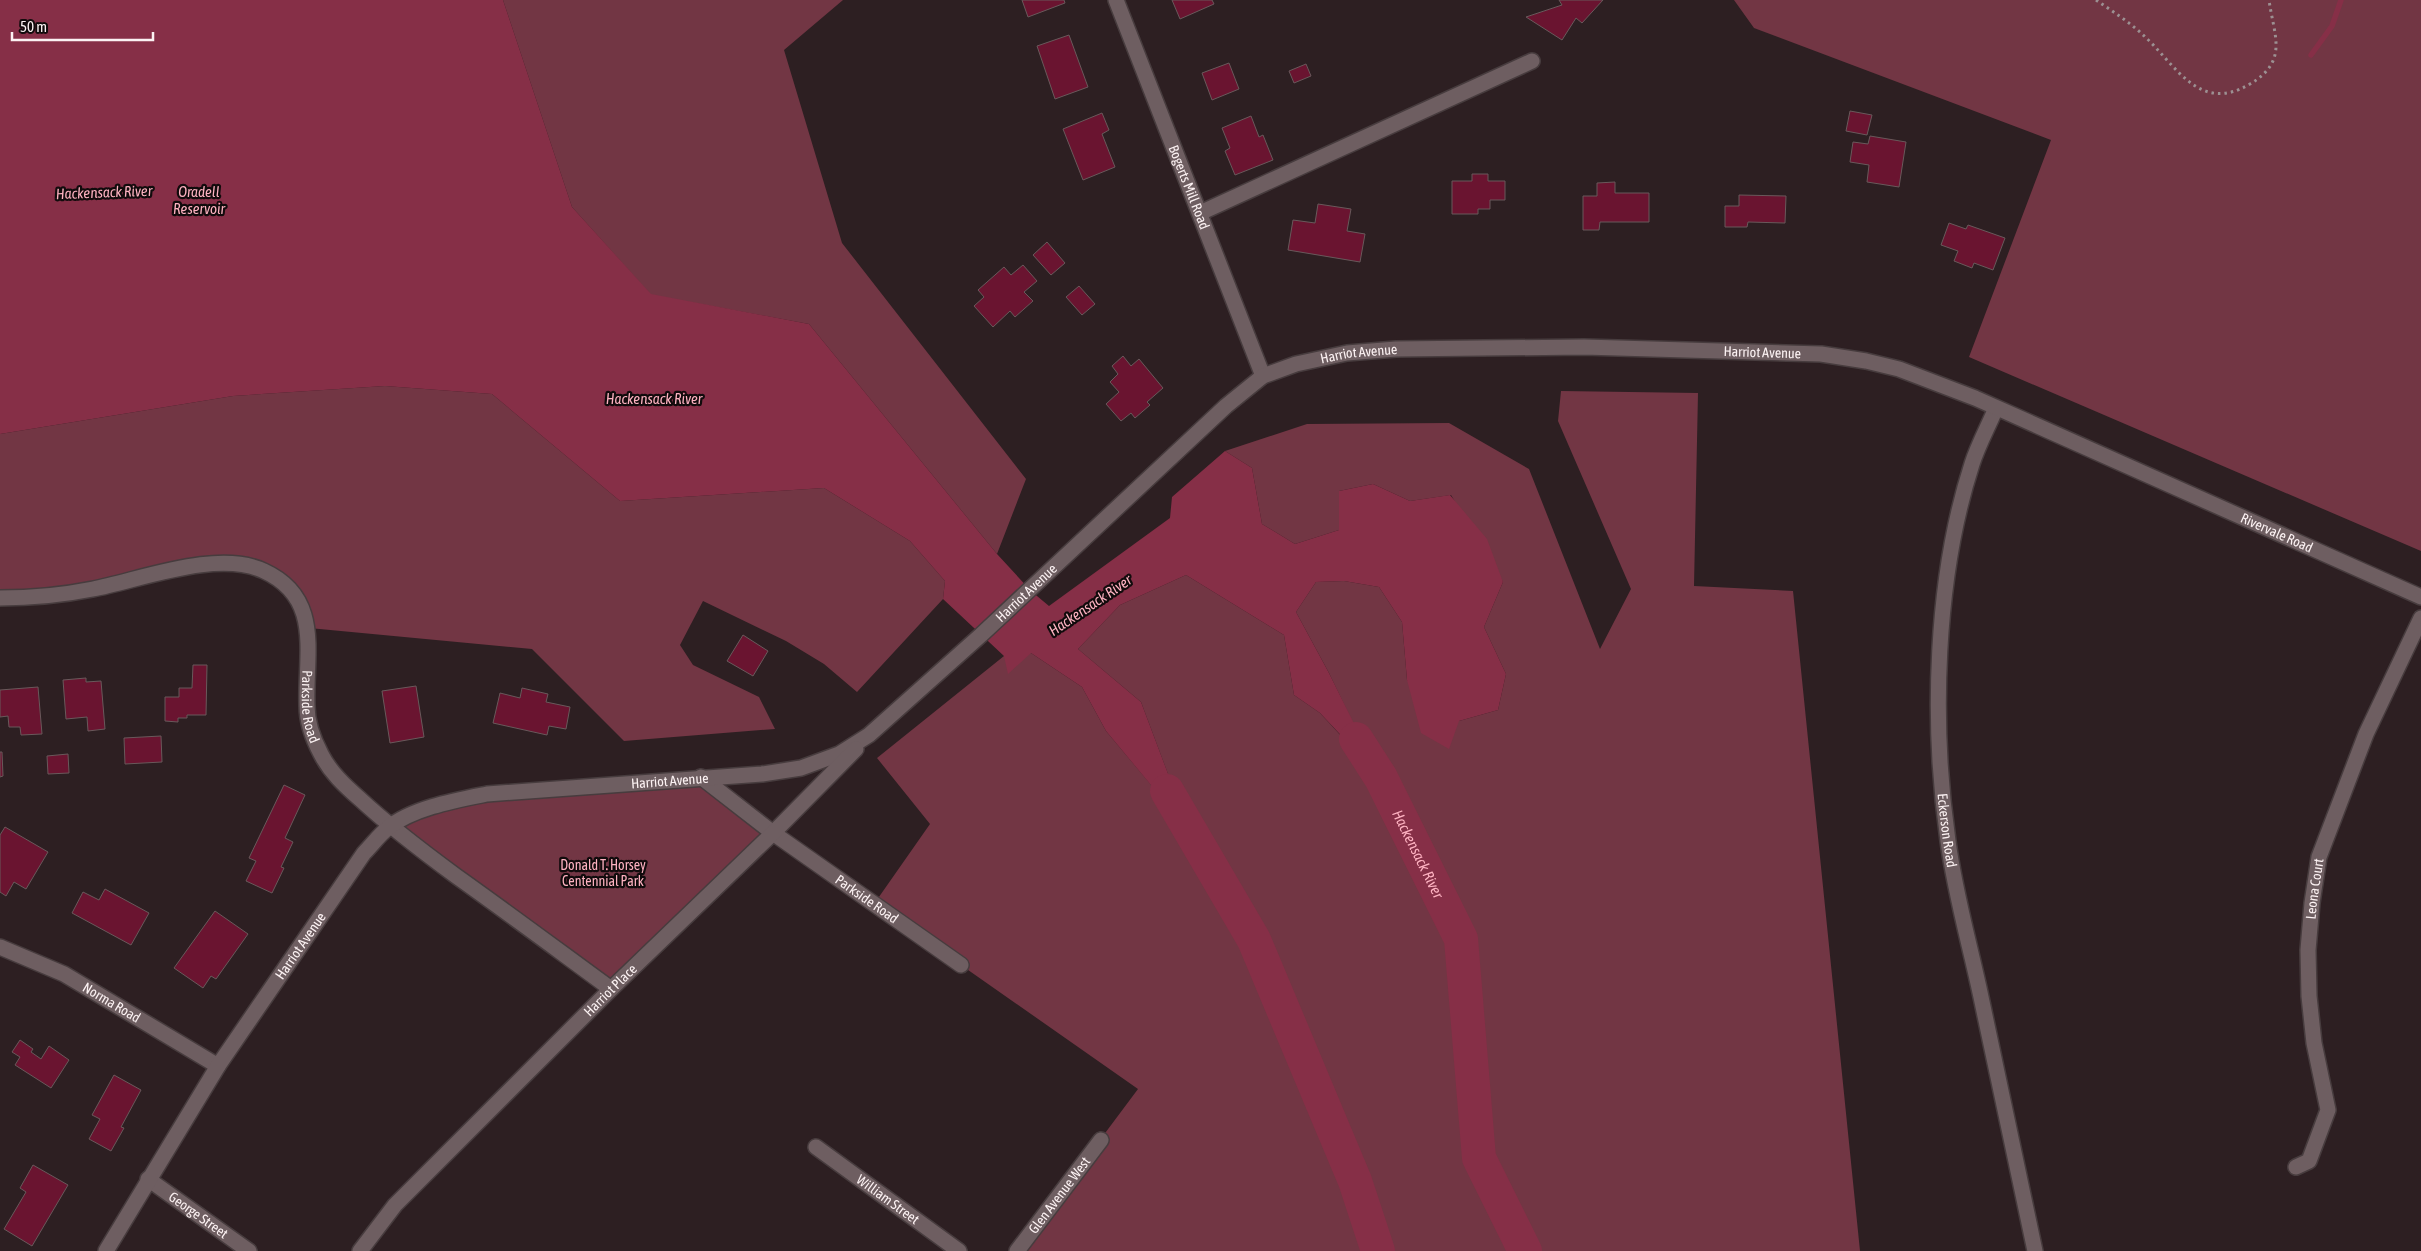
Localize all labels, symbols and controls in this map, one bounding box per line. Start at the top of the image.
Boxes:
scale bar [12,10,154,42]
text: 50 m [20,18,47,35]
street label: Bogerts Mill Road [1166,143,1213,232]
water label: Hackensack River [56,182,153,202]
water label: Oradell Reservoir [173,183,225,217]
street label: Harriot Avenue [1319,341,1398,367]
street label: Harriot Avenue [1723,343,1801,361]
water label: Hackensack River [606,390,703,407]
street label: Rivervale Road [2238,510,2315,556]
street label: Harriot Avenue [992,560,1060,625]
water label: Hackensack River [1045,571,1135,639]
street label: Parkside Road [299,670,323,745]
street label: Harriot Avenue [630,770,709,792]
street label: Eckerson Road [1934,793,1960,869]
water label: Hackensack River [1390,807,1448,901]
park label: Donald T. Horsey Centennial Park [560,857,646,889]
street label: Leona Court [2303,857,2327,920]
street label: Parkside Road [832,871,902,927]
street label: Harriot Avenue [272,909,329,982]
street label: Harriot Place [581,961,640,1019]
street label: Norma Road [80,979,143,1026]
street label: Glen Avenue West [1025,1154,1093,1237]
street label: William Street [854,1171,922,1227]
street label: George Street [166,1188,231,1241]

